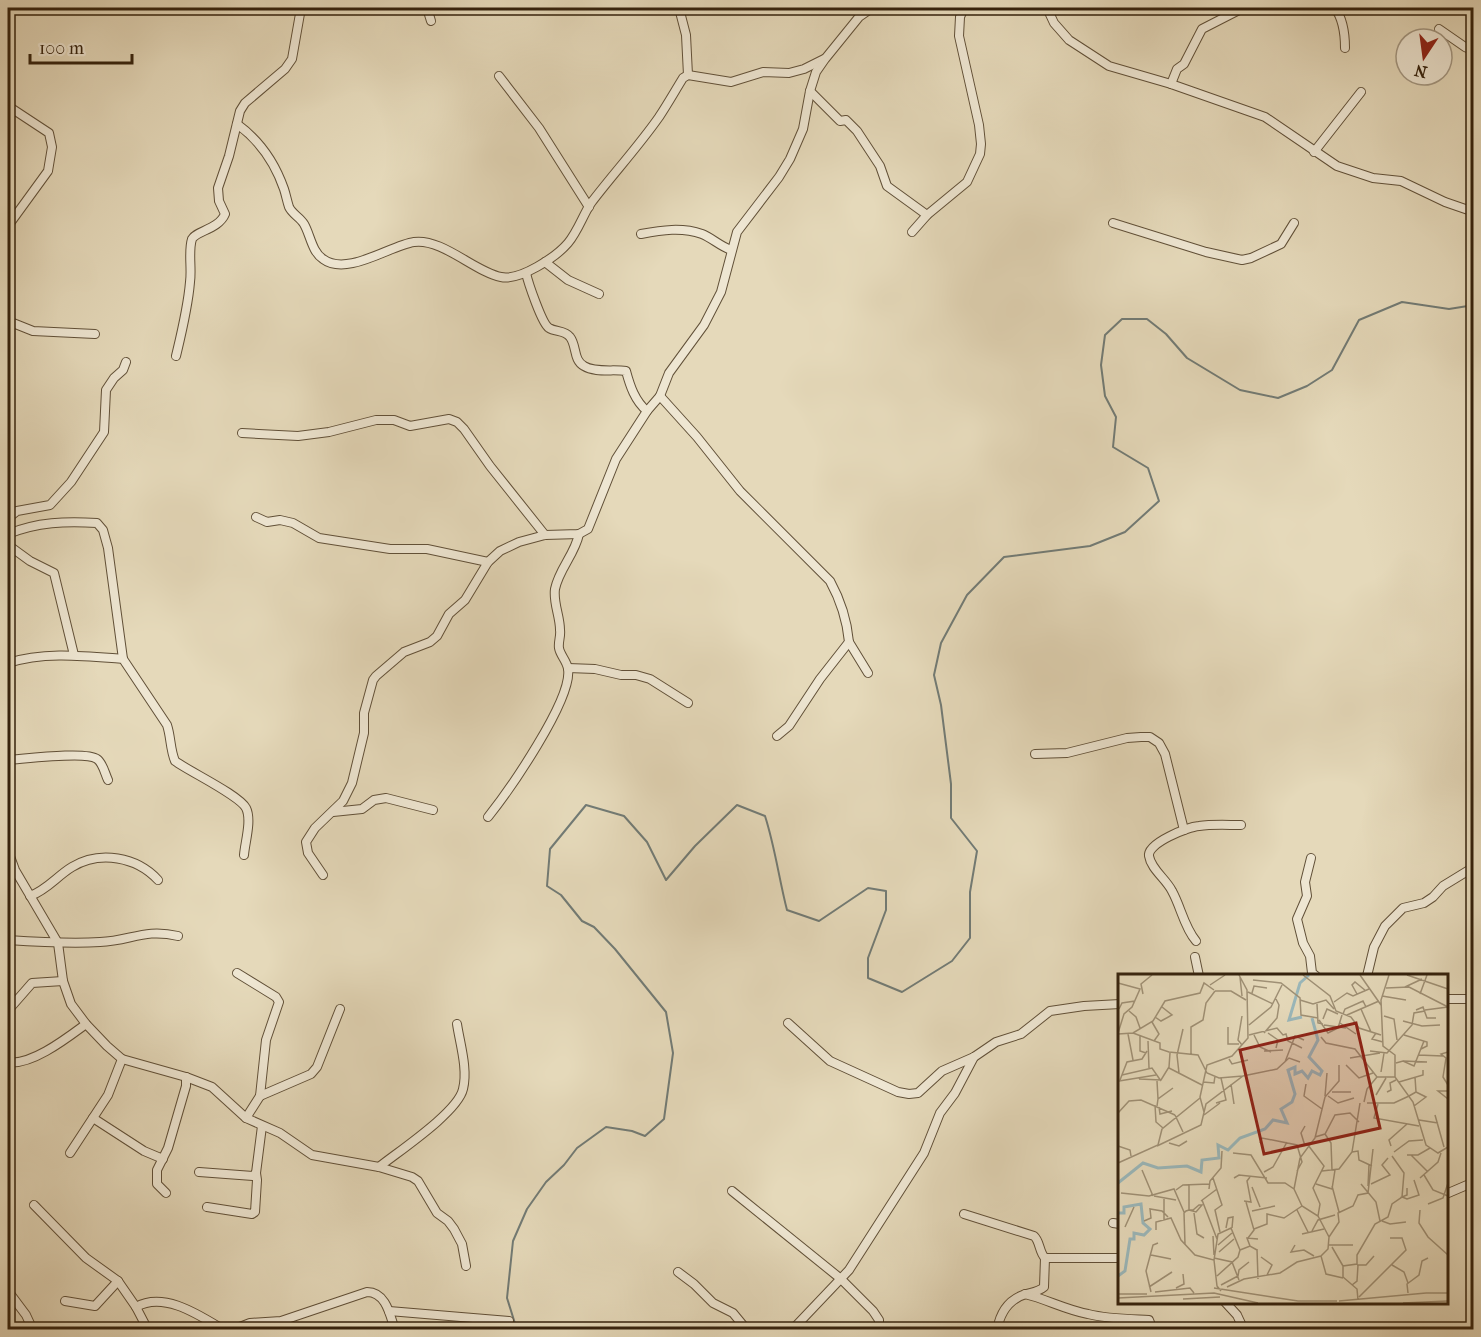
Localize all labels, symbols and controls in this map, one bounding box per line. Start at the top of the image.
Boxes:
scale bar [30,27,132,65]
north arrow [1394,27,1454,87]
text: 100 m [39,38,84,59]
text: N [1412,60,1429,82]
inset map [1118,974,1448,1304]

